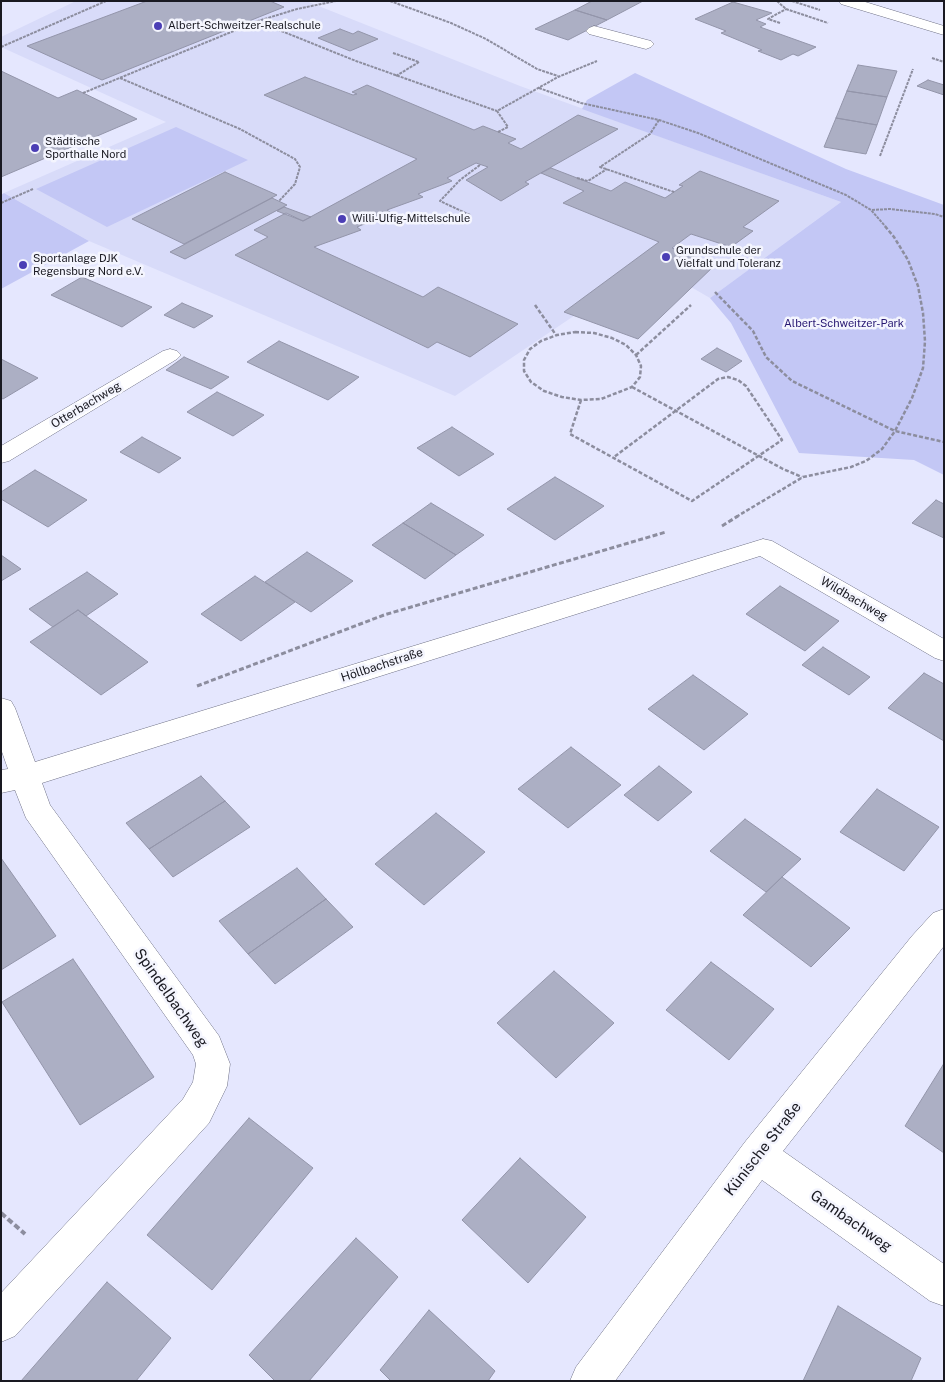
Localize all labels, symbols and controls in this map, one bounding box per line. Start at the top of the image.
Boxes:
place label: Albert-Schweitzer-Realschule [168,19,321,33]
marker: Albert-Schweitzer-Realschule [152,20,164,32]
place label: Städtische Sporthalle Nord [45,135,126,161]
marker: Städtische Sporthalle Nord [29,142,41,154]
place label: Willi-Ulfig-Mittelschule [352,212,470,226]
marker: Willi-Ulfig-Mittelschule [336,213,348,225]
place label: Grundschule der Vielfalt und Toleranz [676,244,781,270]
marker: Grundschule der Vielfalt und Toleranz [660,251,672,263]
place label: Sportanlage DJK Regensburg Nord e.V. [33,252,143,278]
marker: Sportanlage DJK Regensburg Nord e.V. [17,259,29,271]
park label: Albert-Schweitzer-Park [784,317,904,331]
street label: Otterbachweg [48,378,124,432]
street label: Wildbachweg [818,574,890,624]
street label: Höllbachstraße [339,645,425,685]
street label: Spindelbachweg [130,945,212,1051]
street label: Künische Straße [721,1098,805,1200]
street label: Gambachweg [807,1186,895,1256]

